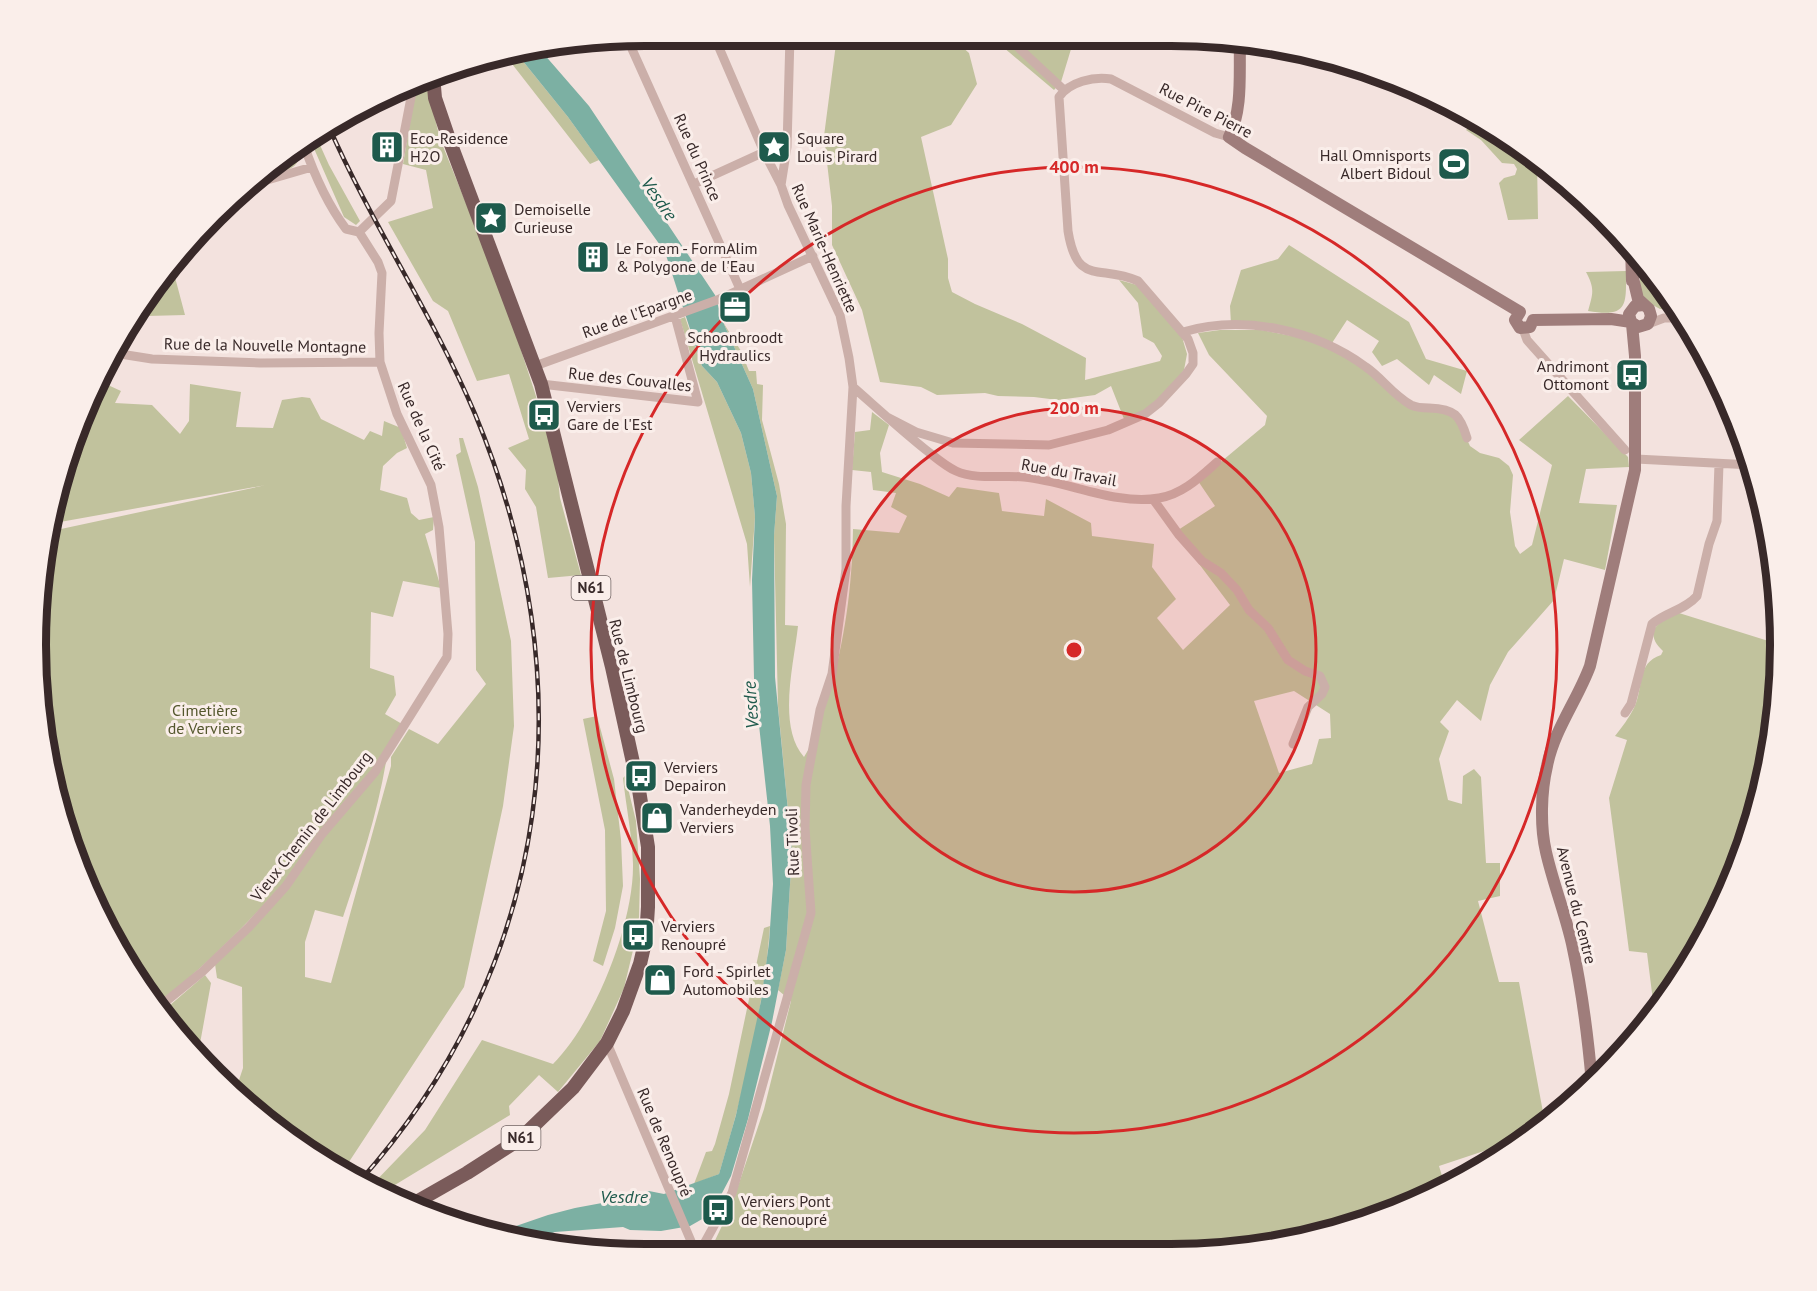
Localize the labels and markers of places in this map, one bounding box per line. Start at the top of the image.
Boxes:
place label: Eco-Residence H2O [410,128,508,166]
place label: Square Louis Pirard [797,128,877,166]
building icon: Eco-Residence H2O [369,129,405,165]
place icon: Square Louis Pirard [756,129,792,165]
place label: Hall Omnisports Albert Bidoul [1320,145,1431,183]
sports icon: Hall Omnisports Albert Bidoul [1436,146,1472,182]
place label: Demoiselle Curieuse [514,199,591,237]
place icon: Demoiselle Curieuse [473,200,509,236]
place label: Le Forem - FormAlim & Polygone de l'Eau [616,238,757,276]
building icon: Le Forem - FormAlim & Polygone de l'Eau [575,239,611,275]
office icon: Schoonbroodt Hydraulics [717,289,753,325]
place label: Schoonbroodt Hydraulics [687,327,783,365]
place label: Andrimont Ottomont [1537,356,1610,394]
bus stop icon: Andrimont Ottomont [1614,357,1650,393]
place label: Verviers Gare de l'Est [566,396,653,434]
bus stop icon: Verviers Gare de l'Est [526,397,562,433]
centre of rings [1064,640,1084,660]
place label: Verviers Depairon [663,757,726,795]
bus stop icon: Verviers Depairon [623,758,659,794]
place label: Vanderheyden Verviers [679,799,777,837]
shop icon: Vanderheyden Verviers [639,800,675,836]
place label: Verviers Renoupré [660,916,726,954]
bus stop icon: Verviers Renoupré [620,917,656,953]
place label: Ford - Spirlet Automobiles [683,961,771,999]
shop icon: Ford - Spirlet Automobiles [642,962,678,998]
place label: Verviers Pont de Renoupré [740,1191,831,1229]
bus stop icon: Verviers Pont de Renoupré [700,1192,736,1228]

